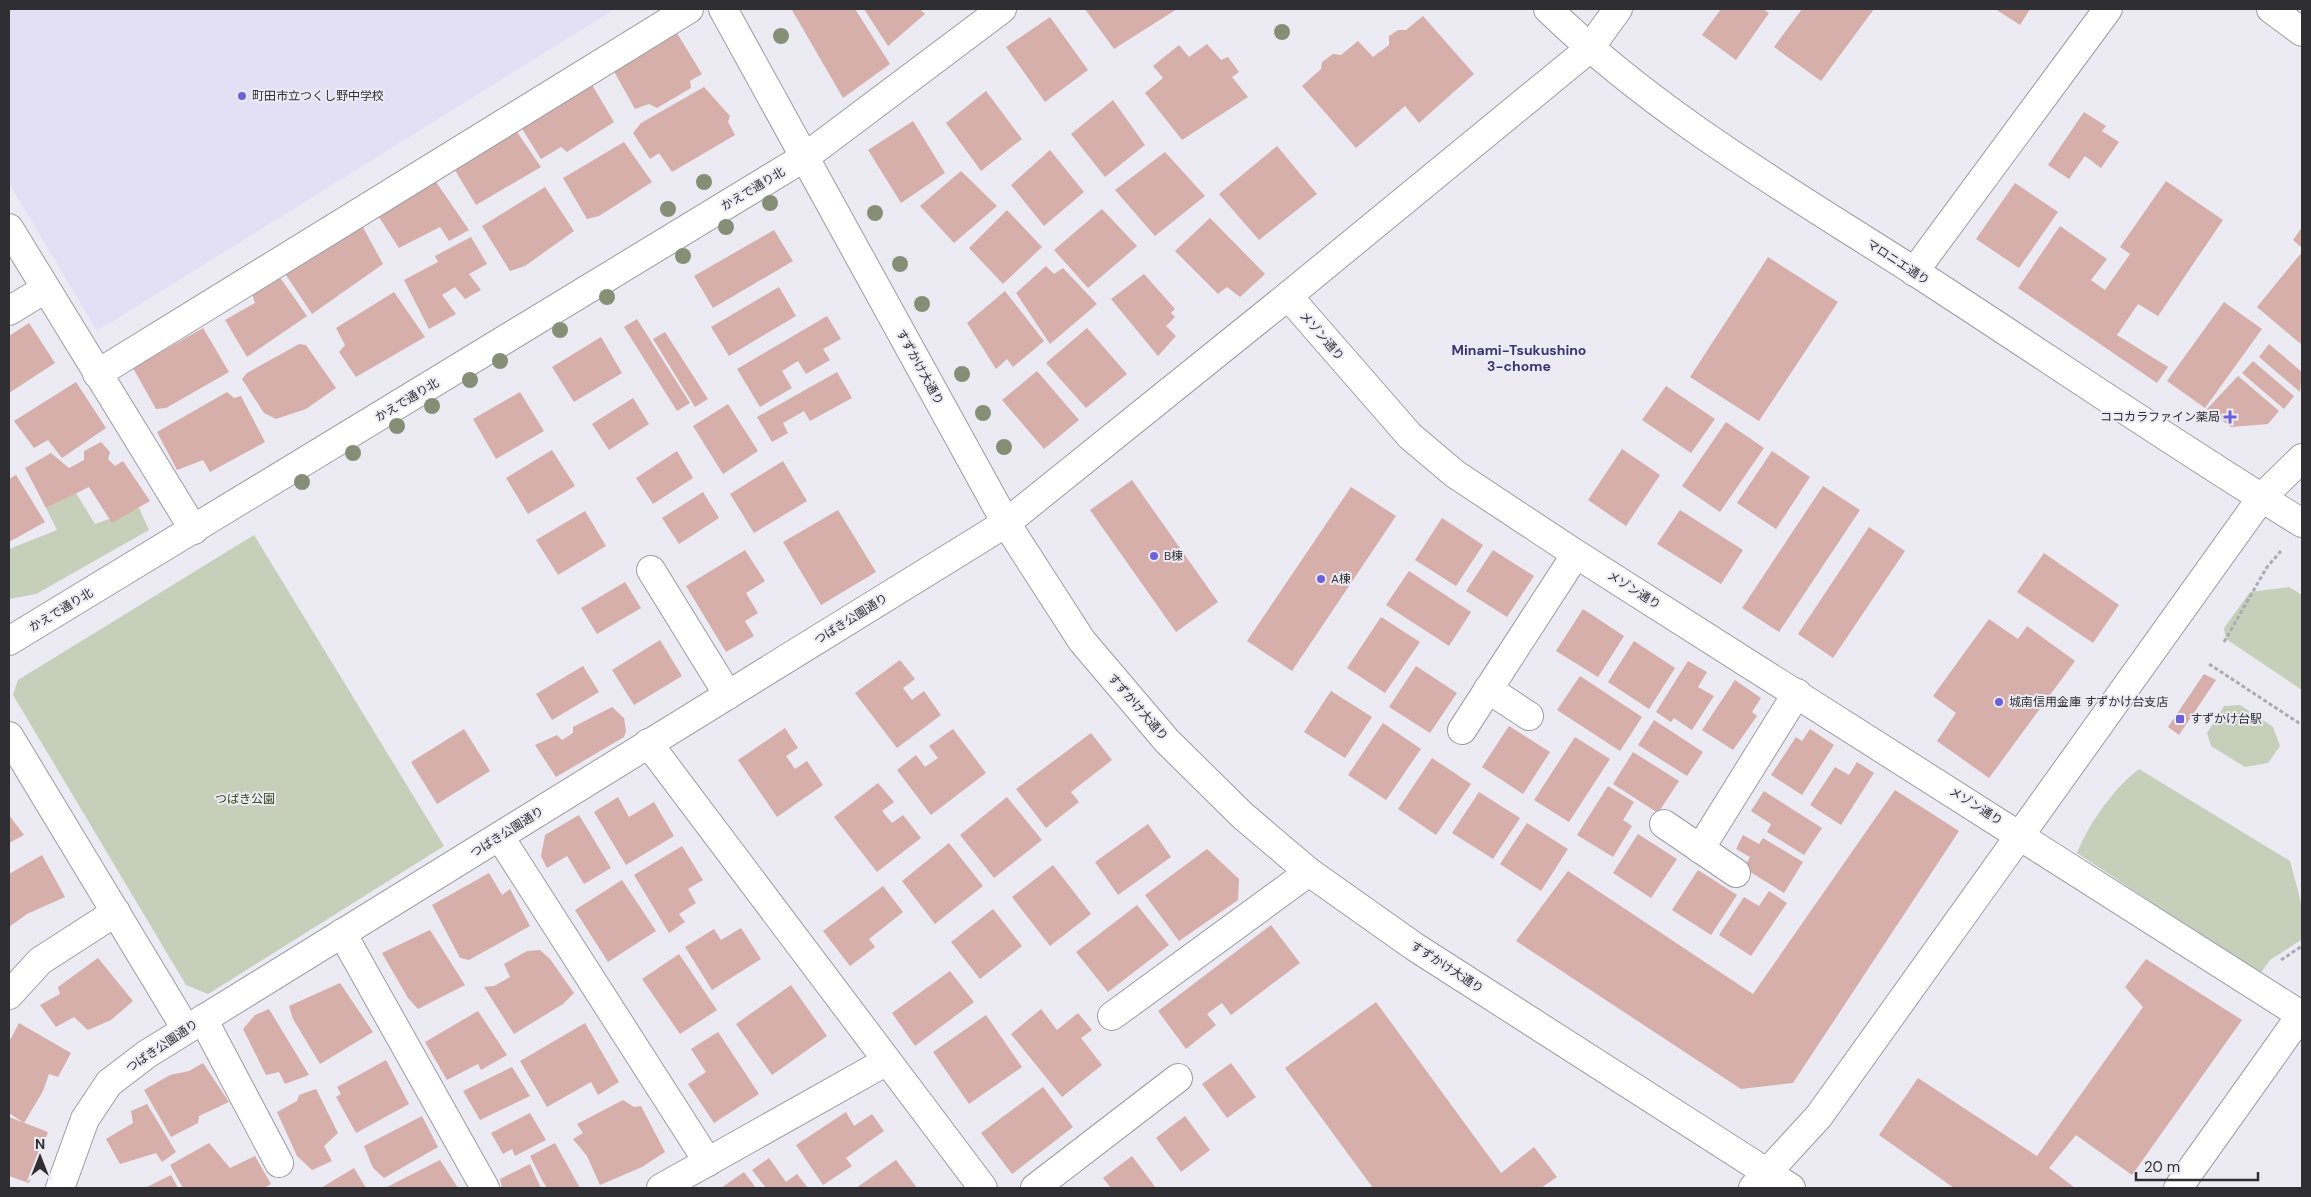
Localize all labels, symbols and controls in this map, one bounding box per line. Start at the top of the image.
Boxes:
place label: 町田市立つくし野中学校 [252,88,384,104]
marker: 町田市立つくし野中学校 [236,90,248,102]
street label: かえで通り北 [718,164,788,214]
street label: マロニエ通り [1863,236,1933,288]
street label: メゾン通り [1296,308,1348,364]
street label: すずかけ大通り [893,326,947,408]
district label: Minami-Tsukushino 3-chome [1452,341,1586,375]
street label: かえで通り北 [372,375,442,425]
place label: ココカラファイン薬局 [2100,409,2220,425]
marker: ココカラファイン薬局 [2224,411,2236,423]
place label: B棟 [1164,548,1183,564]
marker: B棟 [1148,550,1160,562]
street label: メゾン通り [1604,567,1664,613]
place label: A棟 [1331,571,1351,587]
marker: A棟 [1315,573,1327,585]
street label: かえで通り北 [26,585,96,635]
street label: つばき公園通り [811,590,891,648]
street label: すずかけ大通り [1104,670,1172,744]
place label: 城南信用金庫 すずかけ台支店 [2009,694,2168,710]
marker: 城南信用金庫 すずかけ台支店 [1993,696,2005,708]
place label: すずかけ台駅 [2190,711,2262,727]
marker: すずかけ台駅 [2174,713,2186,725]
street label: メゾン通り [1946,783,2006,829]
park label: つばき公園 [215,791,275,807]
street label: つばき公園通り [467,803,547,861]
street label: すずかけ大通り [1407,937,1487,997]
street label: つばき公園通り [123,1016,201,1076]
north arrow [15,1132,65,1182]
text: N [35,1135,45,1153]
scale bar [2136,1150,2258,1182]
text: 20 m [2144,1157,2180,1177]

